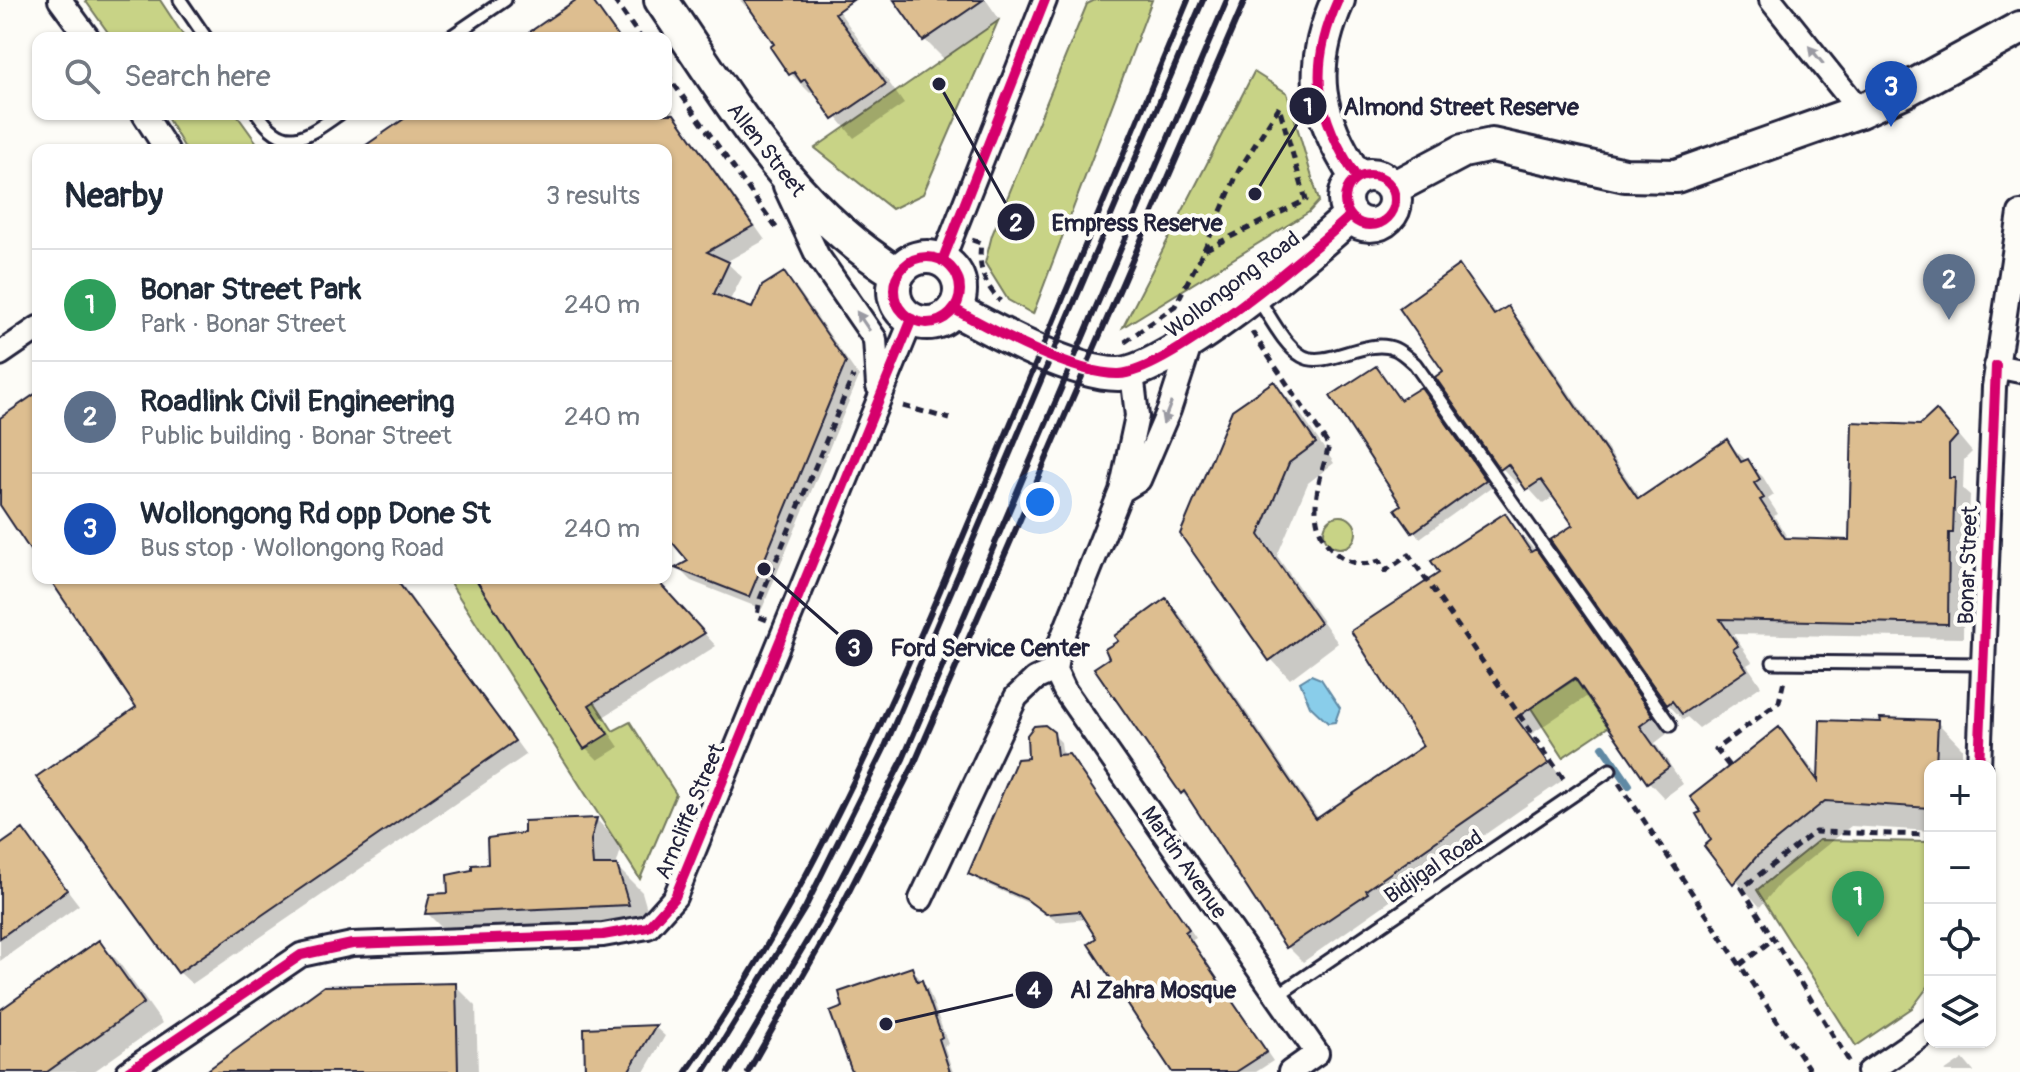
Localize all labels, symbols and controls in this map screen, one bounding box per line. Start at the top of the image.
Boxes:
search box [32,32,672,120]
one-way arrow [1808,45,1824,65]
icon: search [60,54,104,98]
text: Search here [124,58,271,95]
pin: 3 [1865,61,1917,127]
callout: Almond Street Reserve [1288,82,1595,130]
text: 1 [1303,93,1313,122]
text: Almond Street Reserve [1343,93,1580,122]
street label: Allen Street [721,97,812,202]
text: Nearby [64,175,163,218]
text: 3 results [546,180,640,212]
callout: Empress Reserve [996,198,1239,246]
text: 2 [1009,209,1023,238]
text: Empress Reserve [1051,209,1224,238]
street label: Wollongong Road [1160,225,1306,345]
pin: 2 [1923,254,1975,320]
text: Bonar Street Park [140,271,361,308]
text: 1 [85,289,95,321]
text: 240 m [564,289,640,321]
text: Park · Bonar Street [140,308,346,340]
one-way arrow [856,310,871,331]
text: Roadlink Civil Engineering [140,383,455,420]
text: 2 [83,401,97,433]
text: 240 m [564,401,640,433]
one-way arrow [1160,401,1173,425]
text: Public building · Bonar Street [140,420,452,452]
your location [1020,482,1060,522]
text: Wollongong Rd opp Done St [140,495,491,532]
street label: Bonar Street [1952,505,1984,625]
text: 3 [83,513,97,545]
text: 240 m [564,513,640,545]
text: Bus stop · Wollongong Road [140,532,444,564]
callout: Ford Service Center [834,624,1105,672]
text: 3 [847,634,861,663]
text: Ford Service Center [890,634,1090,663]
street label: Arncliffe Street [649,739,731,883]
map controls [1924,760,1996,1048]
button: + [1924,760,1996,832]
street label: Martin Avenue [1135,801,1233,925]
street label: Bidjigal Road [1379,824,1488,910]
button: − [1924,832,1996,904]
pin: 1 [1832,871,1884,937]
button: locate [1924,904,1996,976]
callout: Al Zahra Mosque [1014,966,1252,1014]
text: 4 [1027,976,1041,1005]
text: Al Zahra Mosque [1070,976,1237,1005]
button: layers [1924,976,1996,1048]

